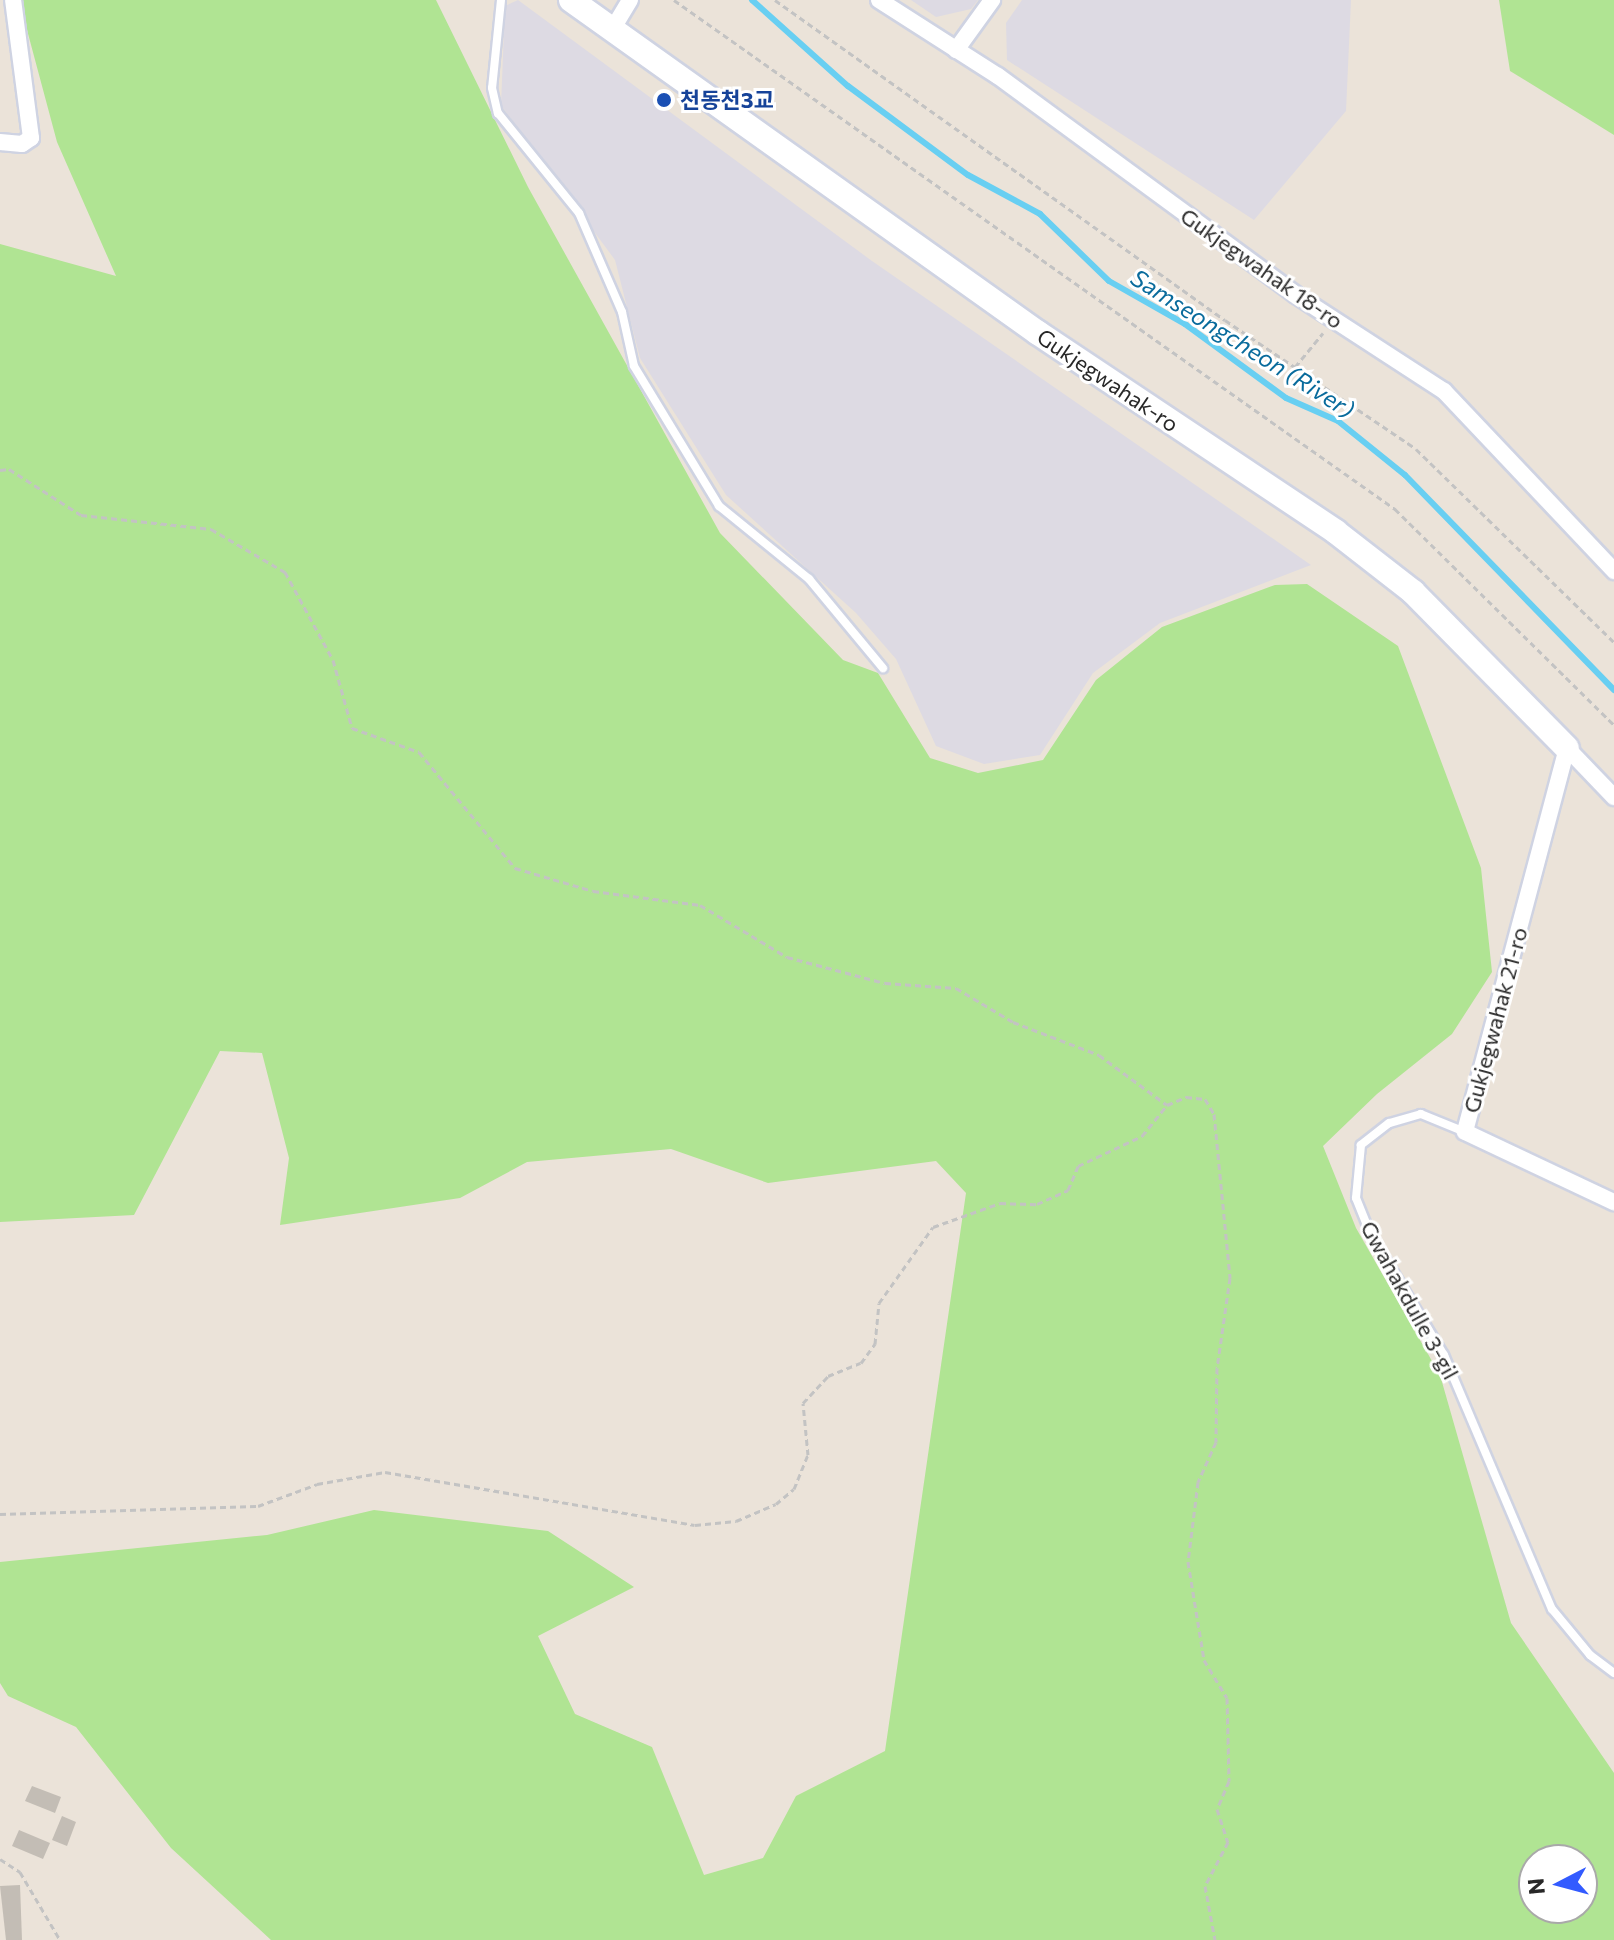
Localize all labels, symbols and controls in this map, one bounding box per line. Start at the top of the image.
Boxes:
place label: 천동천3교 [680,87,774,113]
marker: 천동천3교 [655,91,673,109]
street label: Gukjegwahak 18-ro [1176,202,1348,334]
water label: Samseongcheon (River) [1126,262,1360,424]
street label: Gukjegwahak-ro [1032,323,1184,437]
street label: Gukjegwahak 21-ro [1458,924,1532,1116]
street label: Gwahakdulle 3-gil [1356,1216,1464,1384]
north arrow [1518,1844,1598,1924]
text: N [1521,1877,1550,1896]

